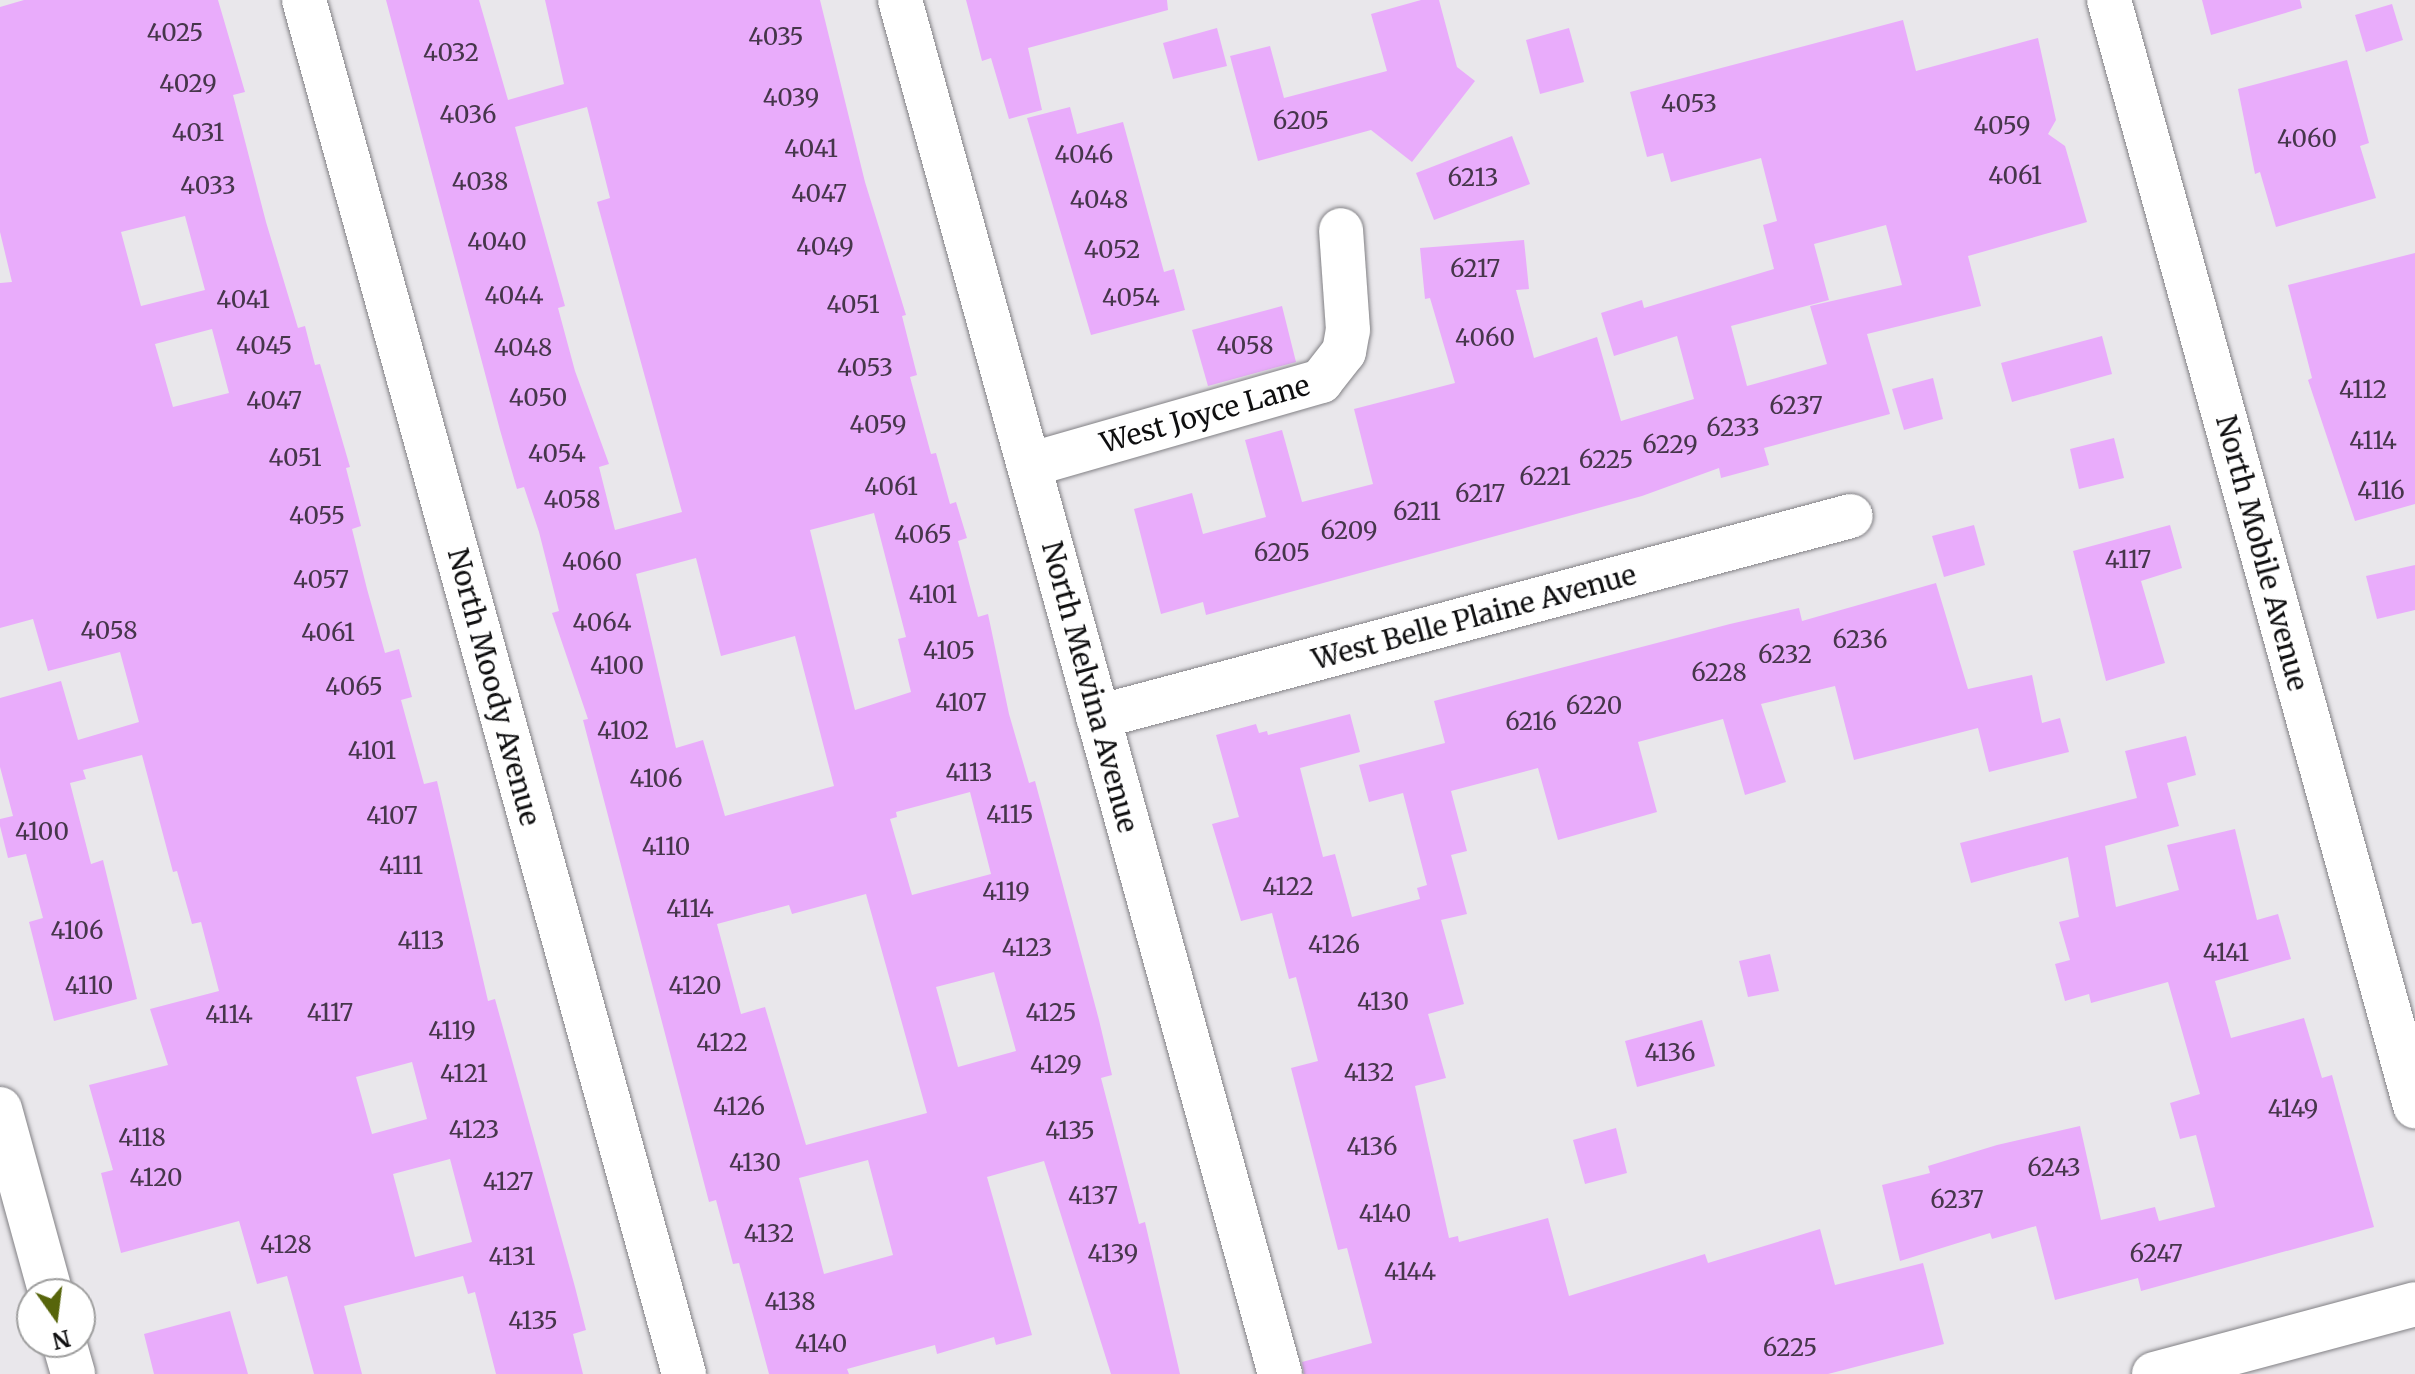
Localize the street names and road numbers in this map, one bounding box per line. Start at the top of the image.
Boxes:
street label: West Joyce Lane [1097,368,1313,460]
street label: North Mobile Avenue [2209,412,2315,694]
street label: North Melvina Avenue [1035,538,1145,836]
street label: North Moody Avenue [441,545,547,829]
street label: West Belle Plaine Avenue [1308,558,1640,676]

